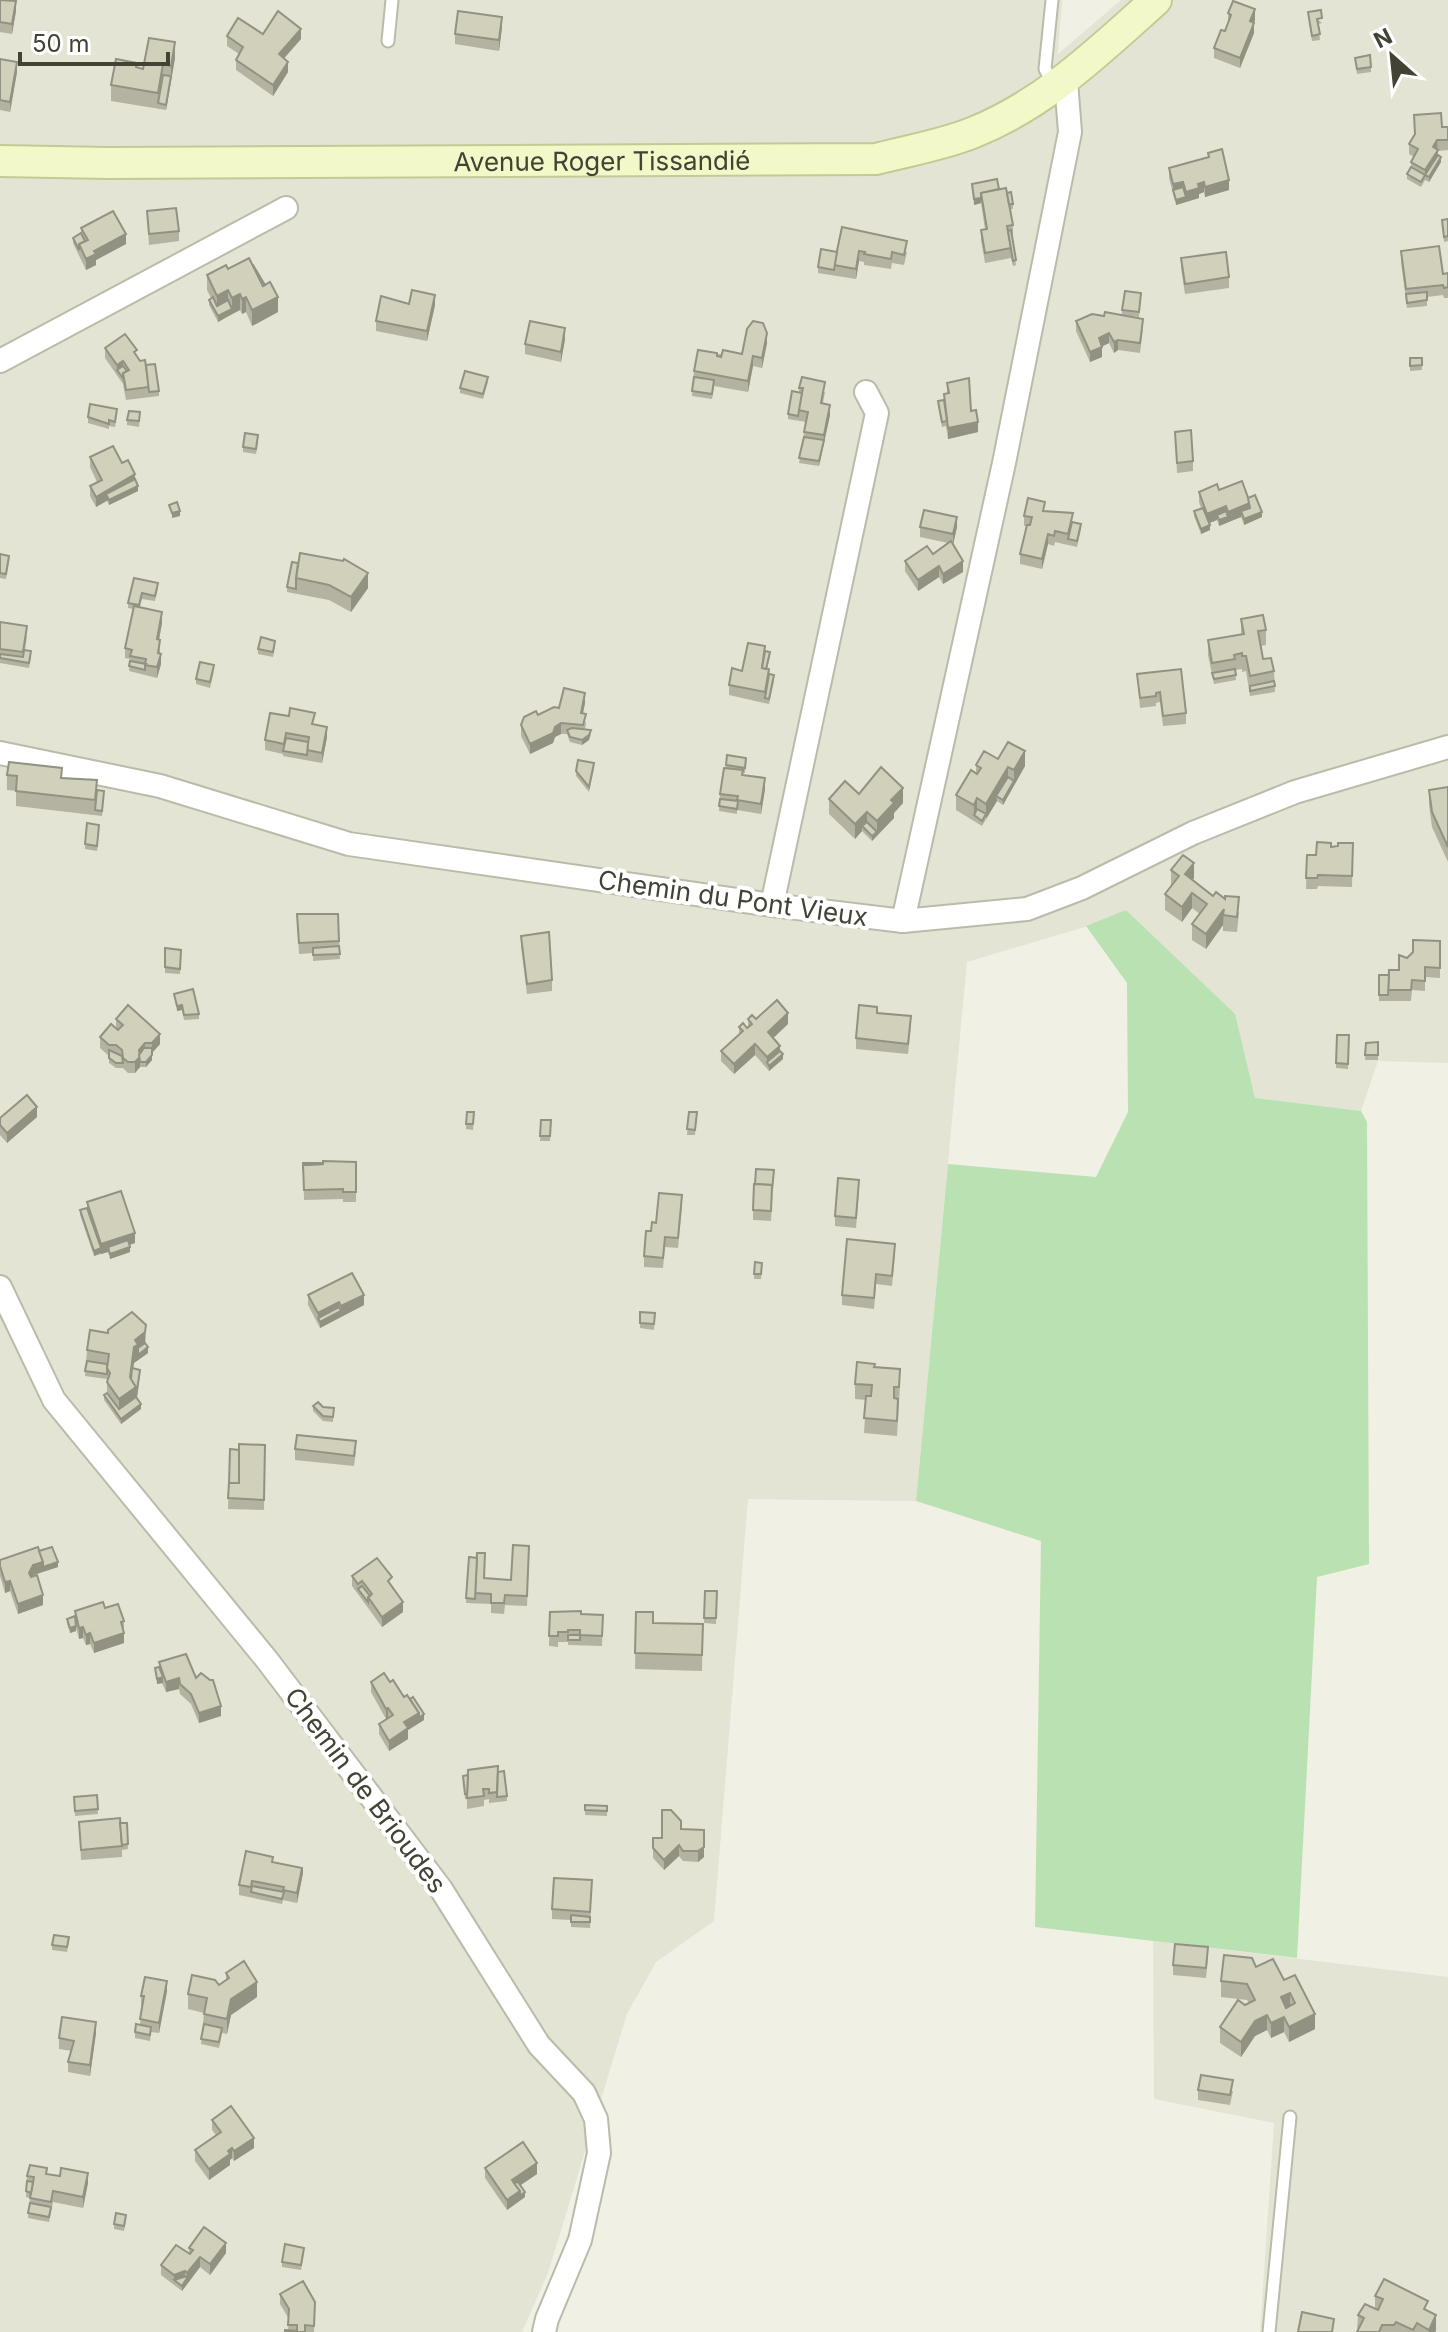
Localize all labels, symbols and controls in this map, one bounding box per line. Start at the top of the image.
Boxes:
scale bar [20,16,168,66]
north arrow [1352,16,1432,96]
text: N [1370,23,1396,54]
text: 50 m [32,29,90,58]
street label: Avenue Roger Tissandié [453,144,750,177]
street label: Chemin du Pont Vieux [596,864,870,932]
street label: Chemin de Brioudes [279,1681,453,1899]

